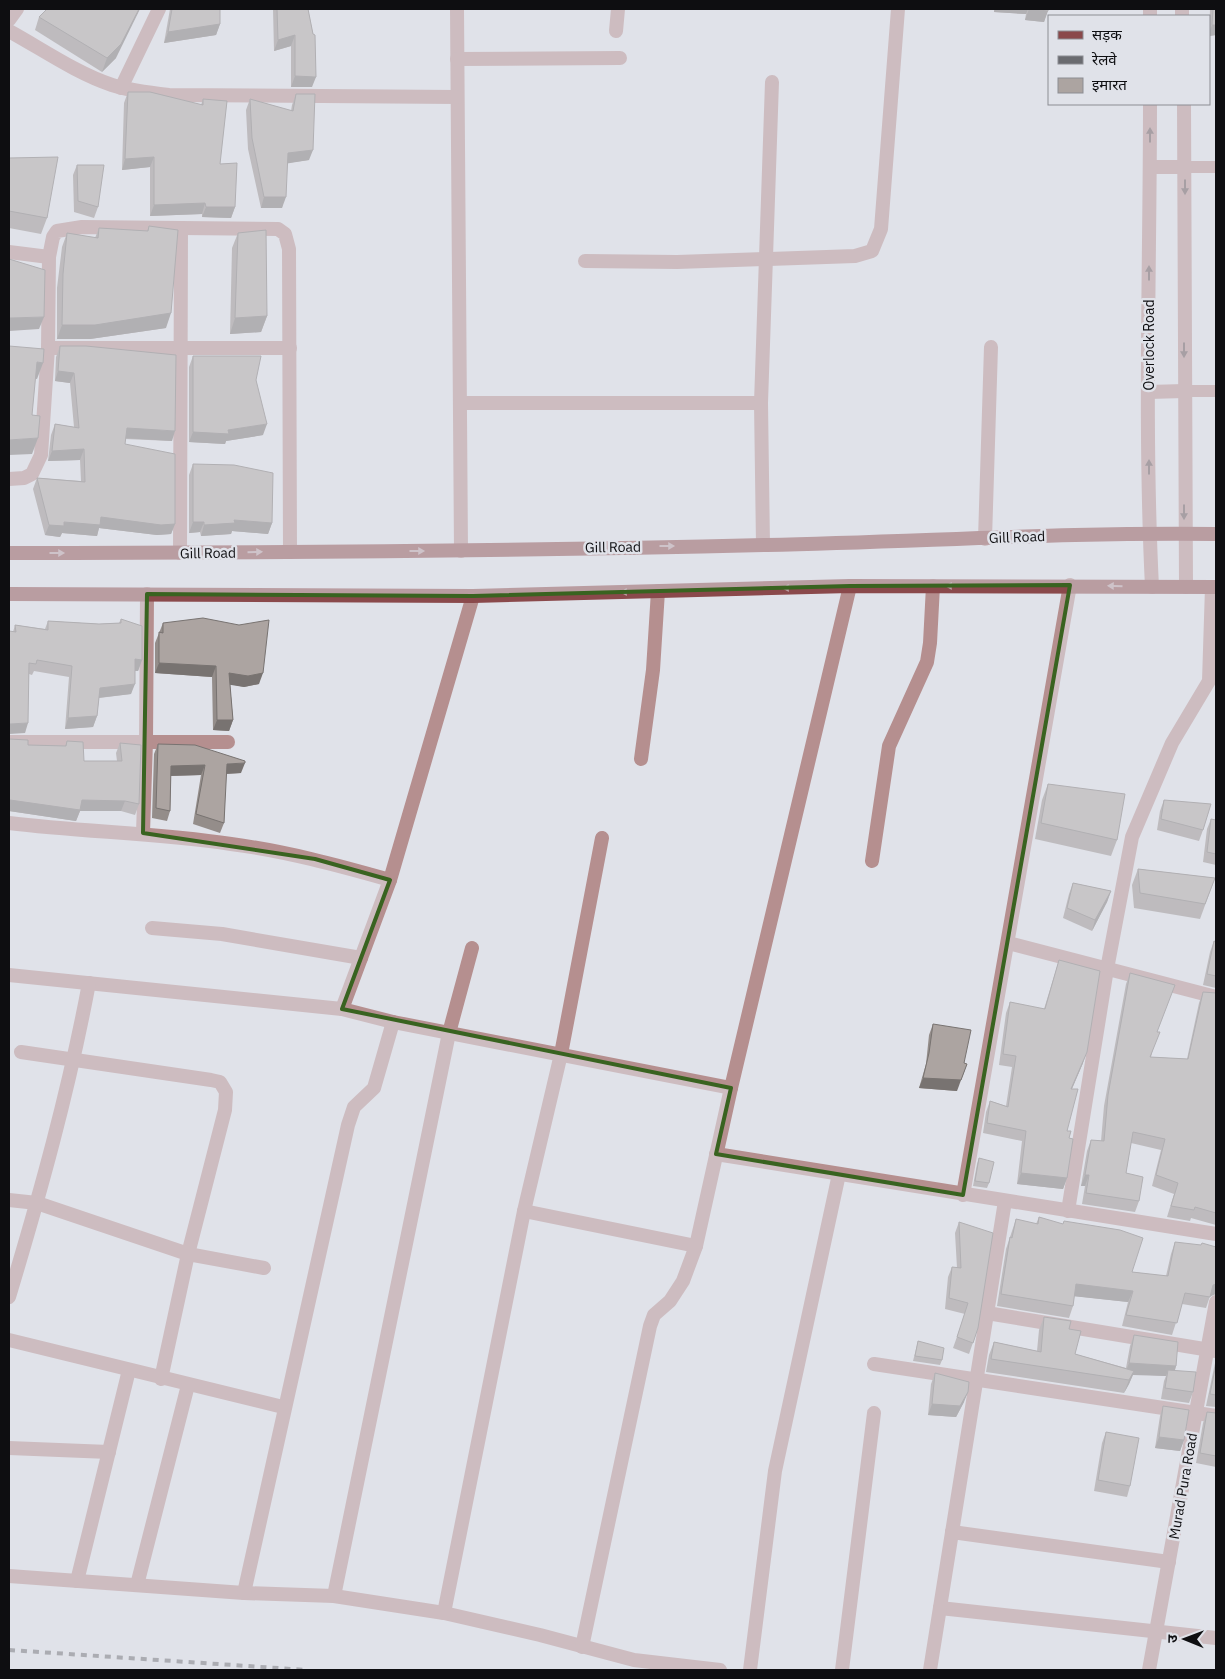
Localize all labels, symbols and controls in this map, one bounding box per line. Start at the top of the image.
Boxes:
legend [1048,15,1210,105]
text: सड़क [1092,25,1122,44]
text: रेलवे [1091,50,1117,69]
text: इमारत [1092,75,1127,94]
one-way arrow [1146,127,1154,143]
one-way arrow [1181,180,1189,196]
one-way arrow [1145,265,1153,281]
street label: Overlock Road [1140,299,1158,391]
one-way arrow [1180,342,1188,358]
one-way arrow [1145,458,1153,474]
one-way arrow [1180,505,1188,521]
street label: Gill Road [989,527,1045,547]
street label: Gill Road [585,538,641,556]
one-way arrow [660,542,676,550]
street label: Gill Road [180,544,236,562]
one-way arrow [410,547,426,555]
one-way arrow [247,548,263,556]
one-way arrow [50,549,66,557]
one-way arrow [944,582,960,590]
one-way arrow [1107,582,1123,590]
one-way arrow [782,584,798,592]
one-way arrow [619,588,635,596]
street label: Murad Pura Road [1165,1431,1201,1541]
north arrow [1160,1614,1210,1664]
text: उ [1163,1634,1181,1643]

